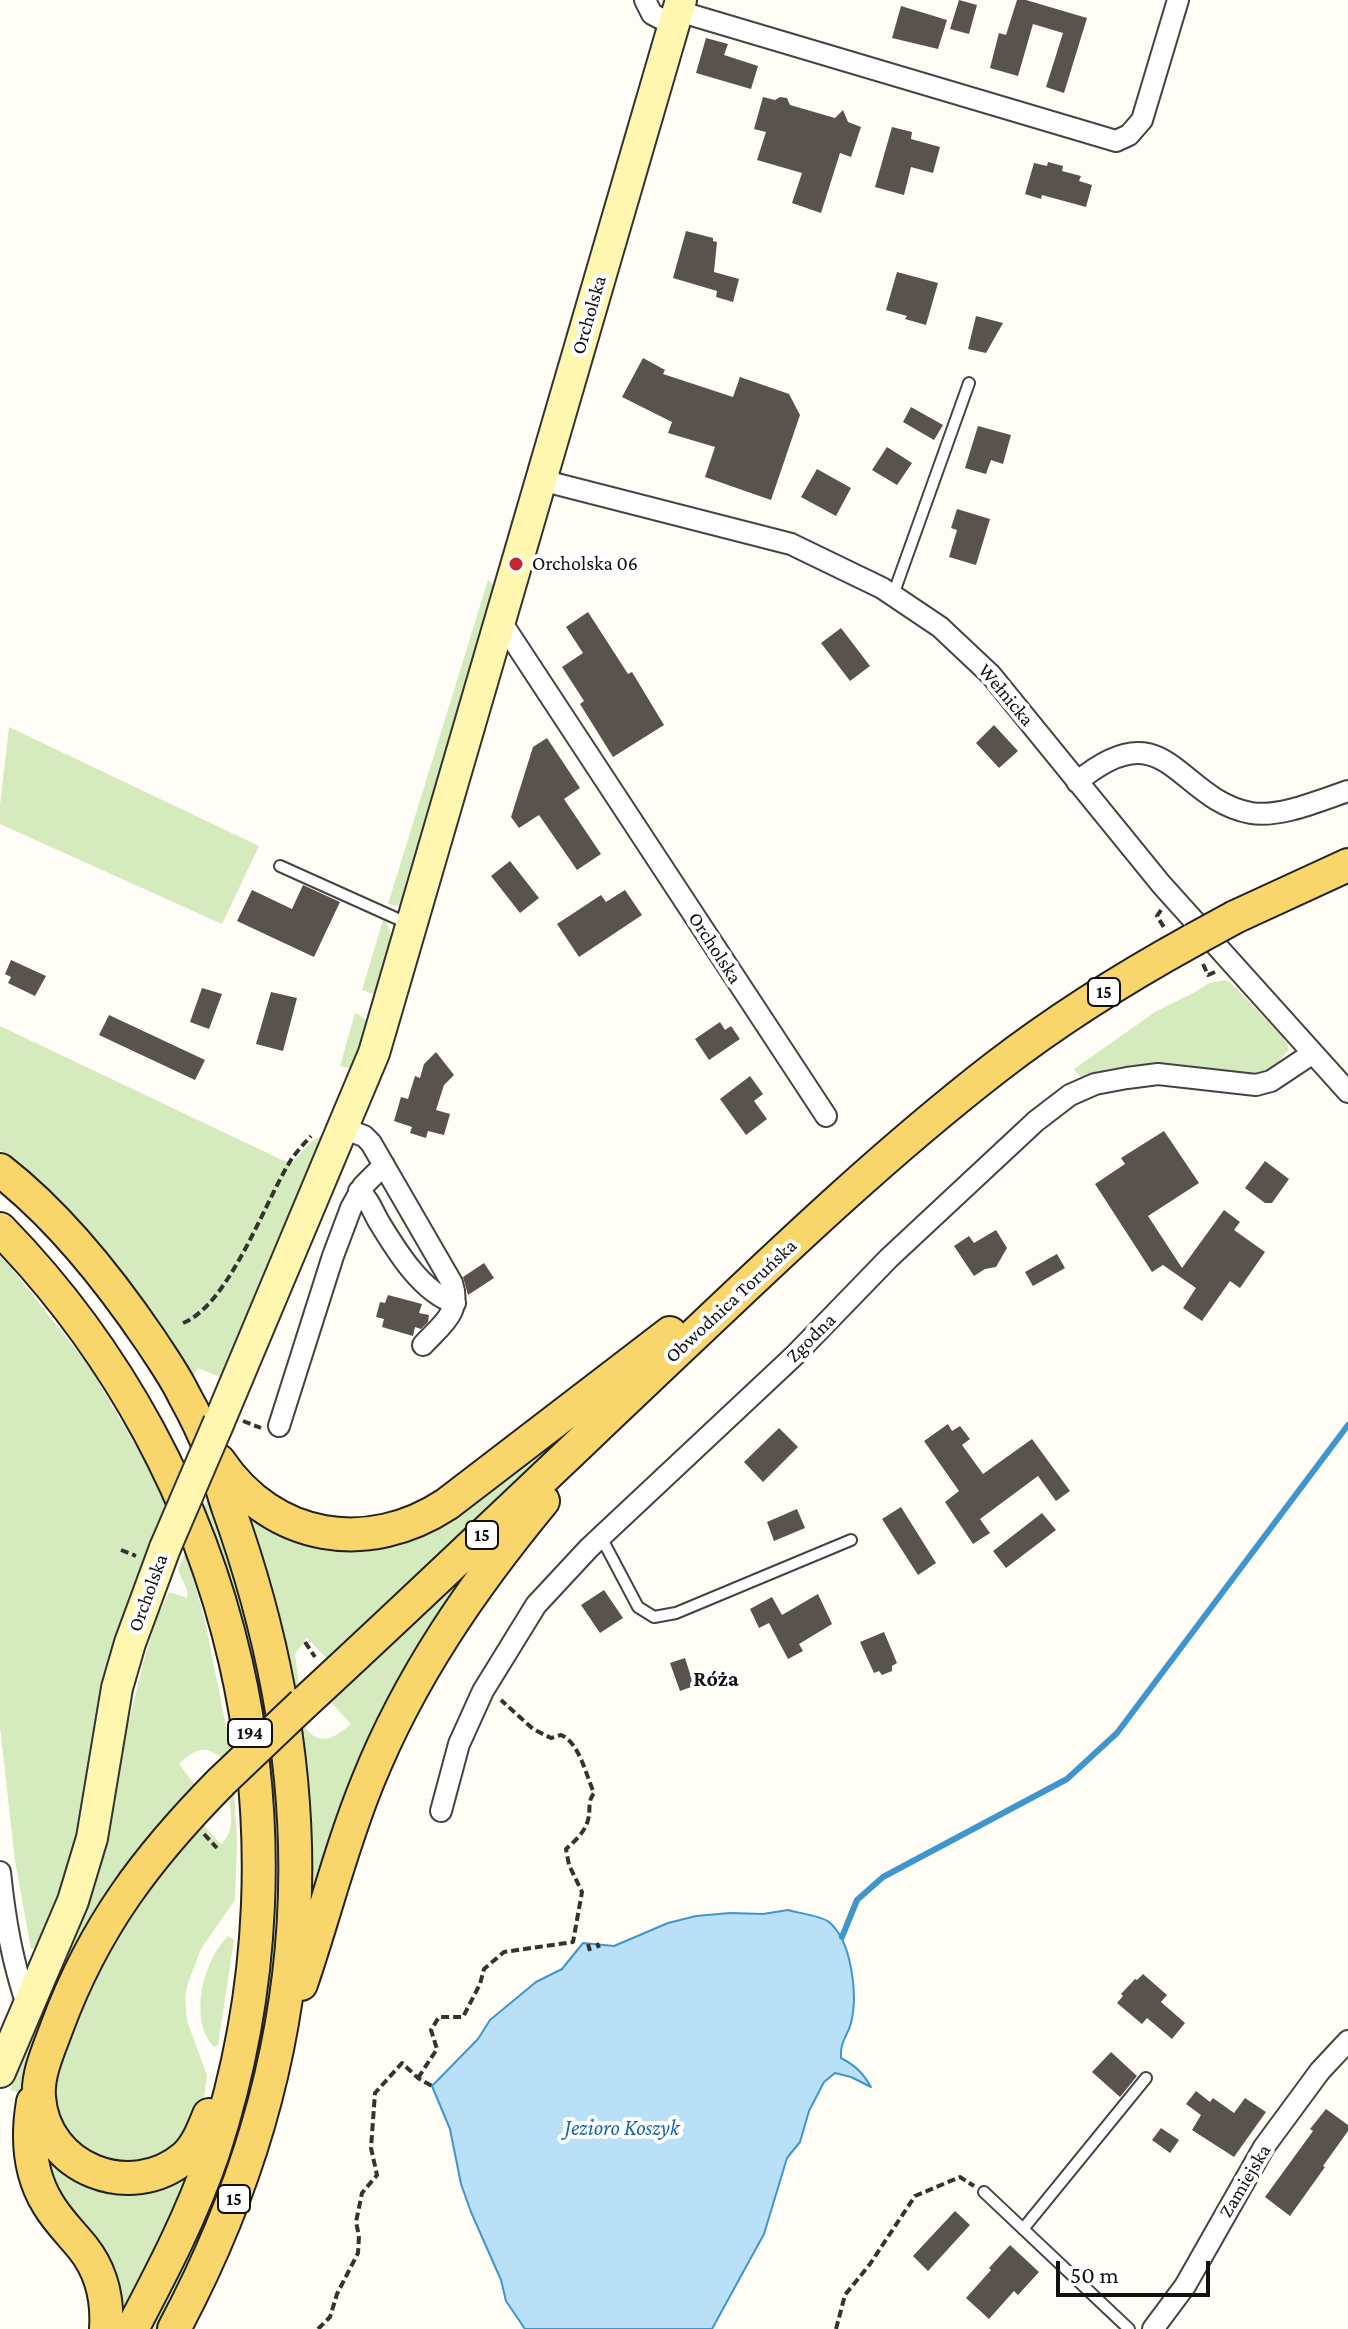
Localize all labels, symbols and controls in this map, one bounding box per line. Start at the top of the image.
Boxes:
street label: Orcholska [566,273,612,357]
place label: Orcholska 06 [532,552,638,576]
marker: Orcholska 06 [507,555,525,573]
street label: Wełnicka [973,659,1039,731]
street label: Orcholska [683,908,747,988]
road number: 15 [1088,978,1120,1006]
street label: Obwodnica Toruńska [660,1234,802,1368]
street label: Zgodna [781,1308,841,1368]
road number: 15 [466,1521,498,1549]
street label: Orcholska [123,1551,173,1635]
district label: Róża [693,1666,739,1692]
road number: 194 [228,1719,272,1747]
water label: Jezioro Koszyk [565,2115,679,2141]
street label: Zamiejska [1214,2140,1276,2222]
road number: 15 [218,2185,250,2213]
scale bar [1060,2245,1214,2295]
text: 50 m [1070,2261,1119,2288]

